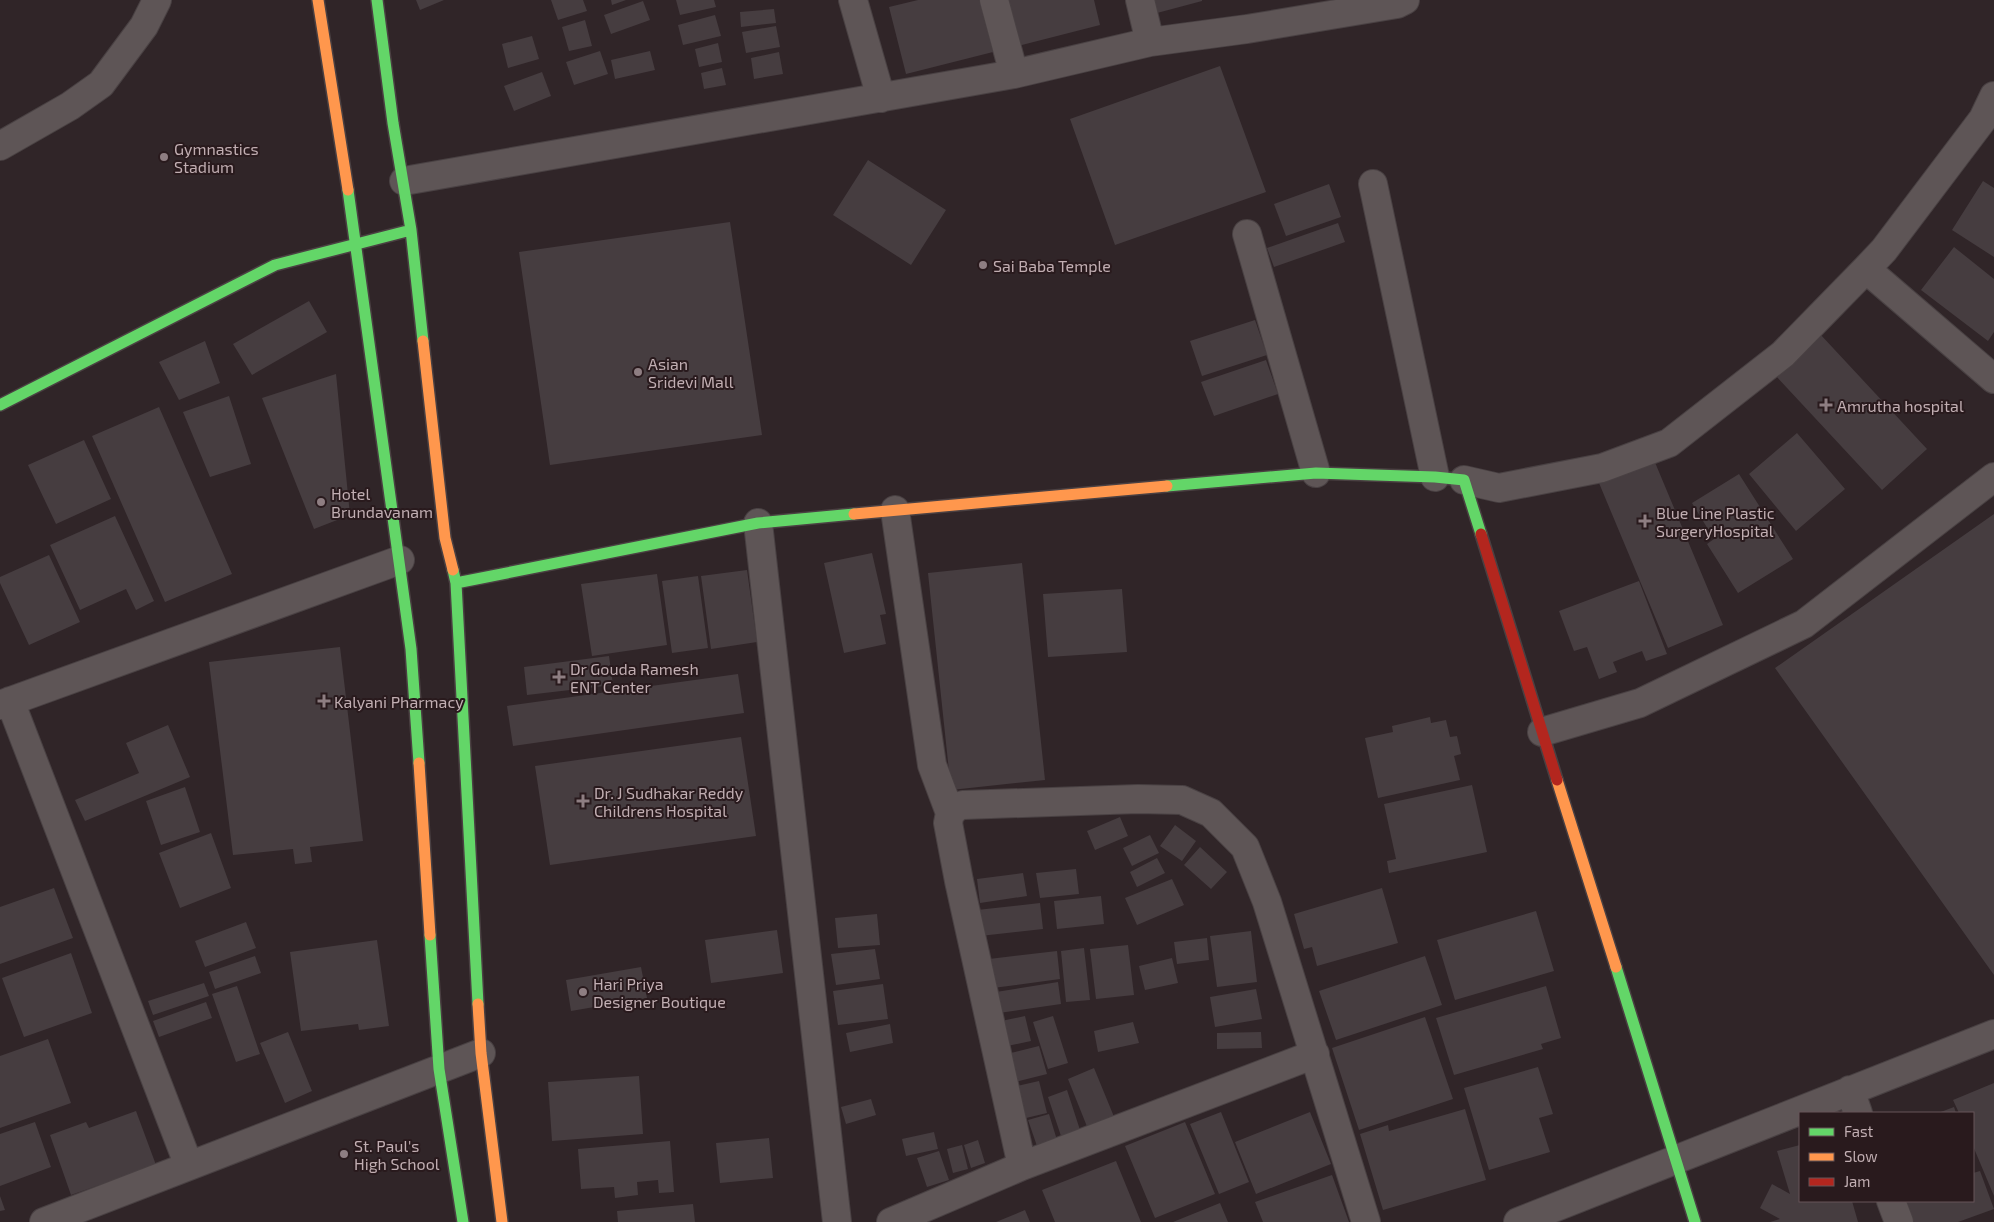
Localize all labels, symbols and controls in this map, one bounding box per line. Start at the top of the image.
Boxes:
place label: Gymnastics Stadium [174,139,259,176]
marker: Gymnastics Stadium [158,151,170,163]
place label: Sai Baba Temple [993,256,1111,275]
marker: Sai Baba Temple [977,259,989,271]
place label: Asian Sridevi Mall [648,354,734,391]
marker: Asian Sridevi Mall [632,366,644,378]
place label: Amrutha hospital [1837,396,1964,415]
marker: Amrutha hospital [1819,398,1833,412]
place label: Hotel Brundavanam [331,484,433,521]
marker: Hotel Brundavanam [315,496,327,508]
place label: Blue Line Plastic SurgeryHospital [1656,503,1775,540]
marker: Blue Line Plastic SurgeryHospital [1638,514,1652,528]
place label: Dr Gouda Ramesh ENT Center [570,659,699,696]
marker: Dr Gouda Ramesh ENT Center [552,670,566,684]
place label: Kalyani Pharmacy [334,692,464,711]
marker: Kalyani Pharmacy [318,695,330,707]
place label: Dr. J Sudhakar Reddy Childrens Hospital [594,783,744,820]
marker: Dr. J Sudhakar Reddy Childrens Hospital [576,794,590,808]
place label: Hari Priya Designer Boutique [593,974,726,1011]
marker: Hari Priya Designer Boutique [577,986,589,998]
legend [1799,1112,1974,1202]
text: Fast [1844,1122,1874,1140]
place label: St. Paul's High School [354,1136,440,1173]
text: Slow [1844,1147,1878,1165]
marker: St. Paul's High School [338,1148,350,1160]
text: Jam [1844,1172,1870,1190]

